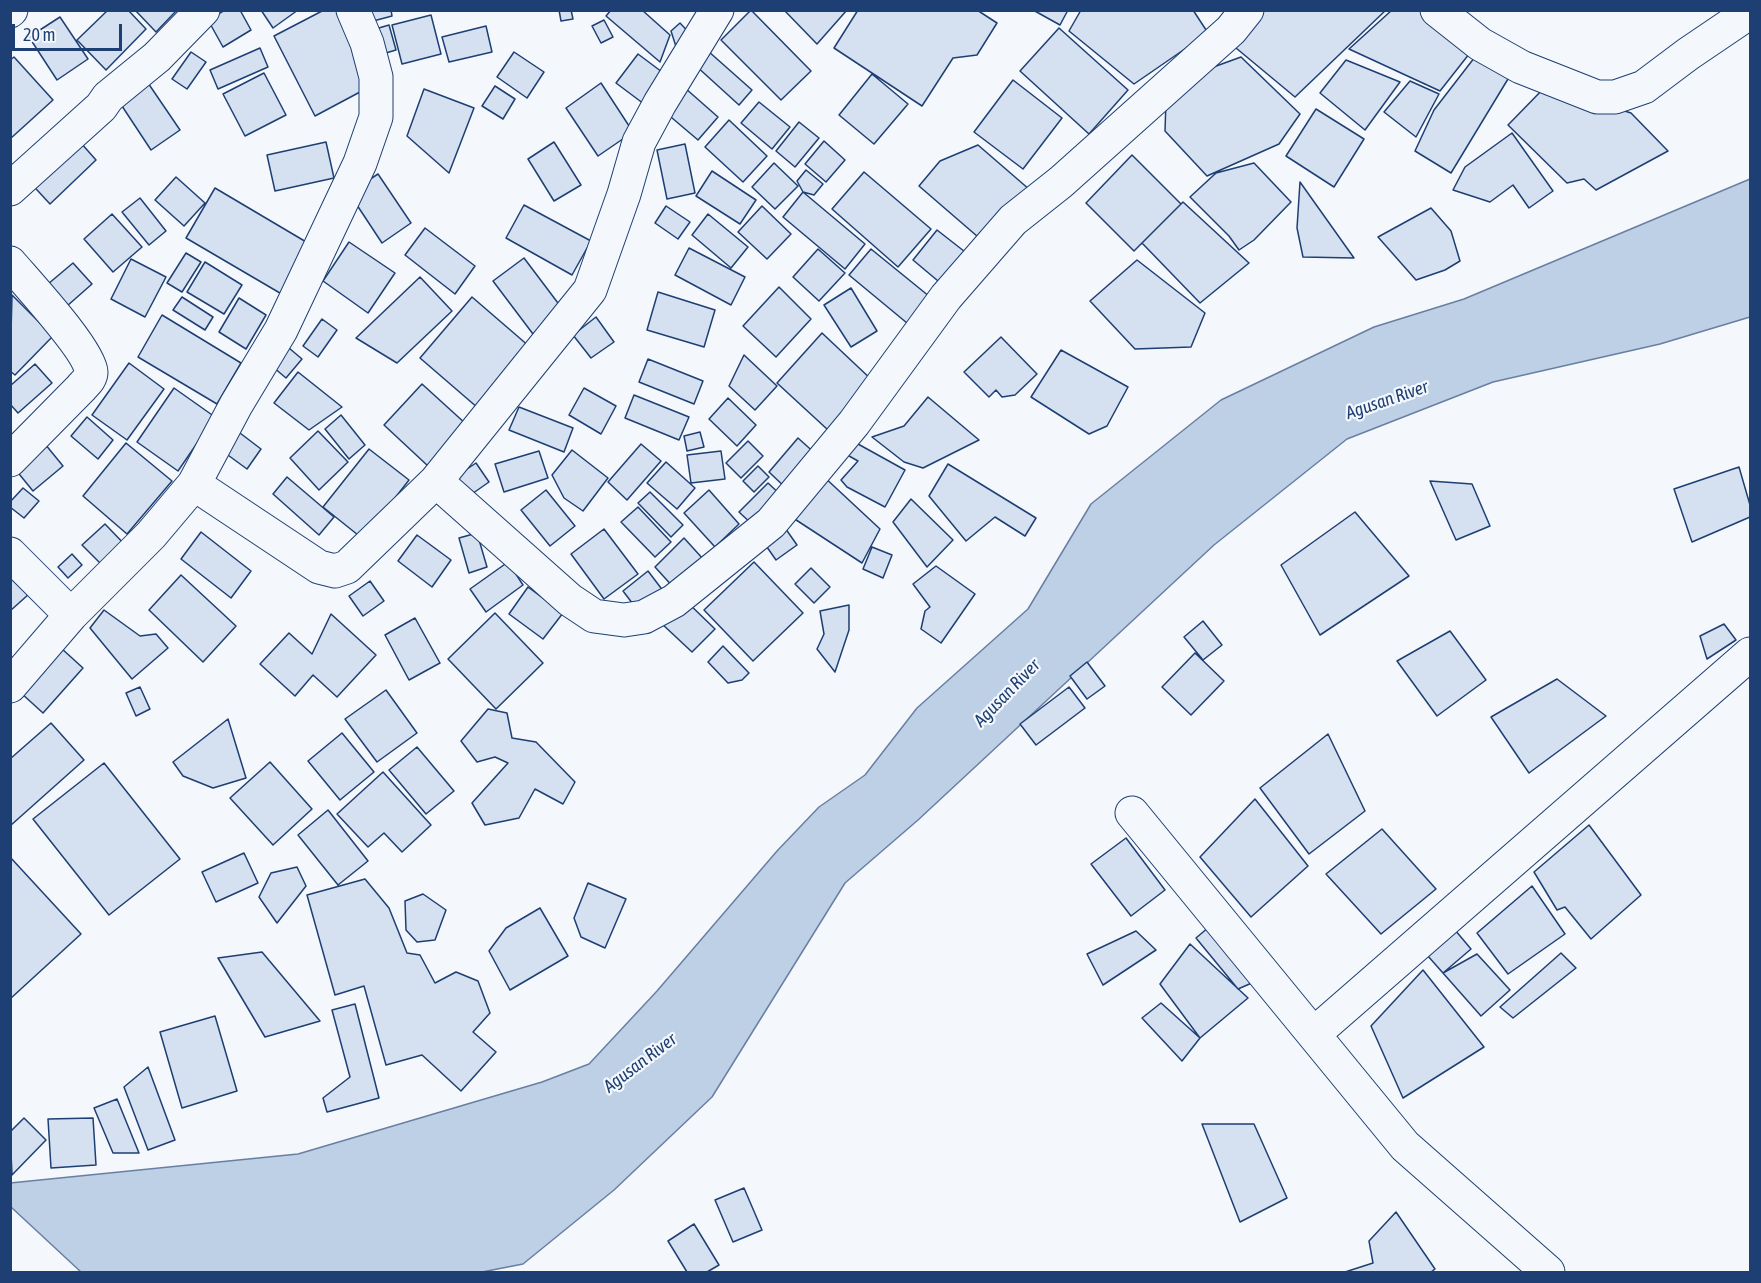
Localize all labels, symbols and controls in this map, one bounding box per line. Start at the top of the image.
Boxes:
scale bar [15,12,124,50]
text: 20 m [23,24,55,45]
water label: Agusan River [1343,376,1431,424]
water label: Agusan River [969,655,1045,731]
water label: Agusan River [599,1029,681,1097]

